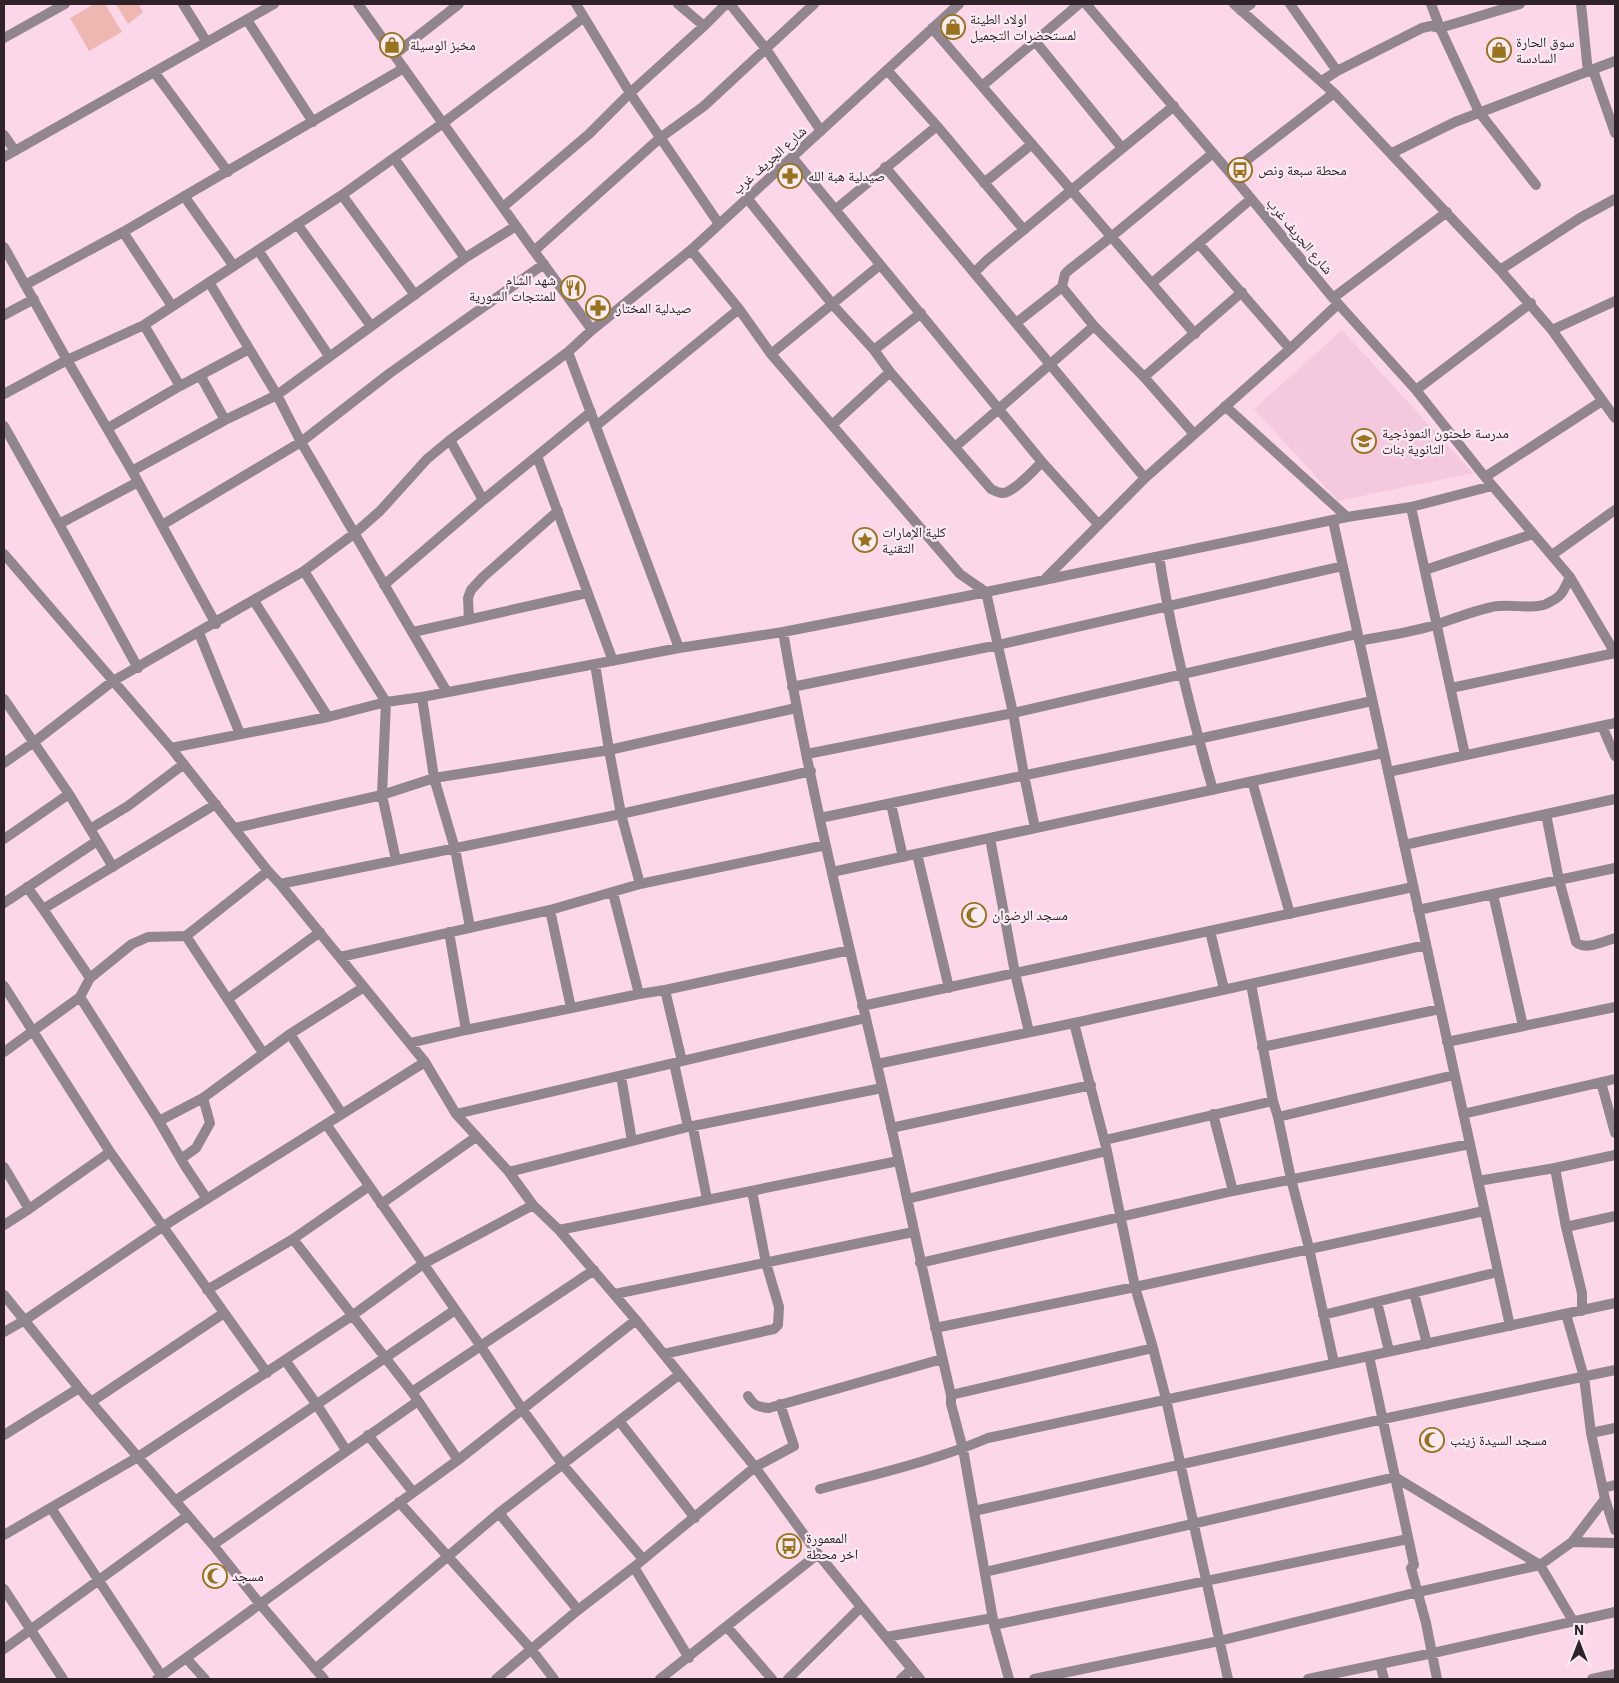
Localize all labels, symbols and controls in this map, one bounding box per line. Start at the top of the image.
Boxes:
place label: اولاد الطينة لمستحضرات التجميل [970,10,1076,44]
shop icon: اولاد الطينة لمستحضرات التجميل [940,14,966,40]
shop icon: مخبز الوسيلة [379,32,405,58]
place label: سوق الحارة السادسة [1516,33,1574,67]
place label: مخبز الوسيلة [410,36,476,54]
shop icon: سوق الحارة السادسة [1486,37,1512,63]
street label: شارع الجريف غرب [728,122,811,199]
bus stop icon: محطة سبعة ونص [1227,157,1253,183]
place label: محطة سبعة ونص [1258,161,1347,179]
pharmacy icon: صيدلية هبة الله [777,163,803,189]
place label: صيدلية هبة الله [808,167,885,185]
street label: شارع الجريف غرب [1262,194,1337,279]
place label: شهد الشام للمنتجات السورية [469,271,556,305]
restaurant icon: شهد الشام للمنتجات السورية [560,275,586,301]
pharmacy icon: صيدلية المختار [585,295,611,321]
place label: صيدلية المختار [615,299,692,317]
place label: مدرسة طحنون النموذجية الثانوية بنات [1382,424,1509,458]
school or university icon: مدرسة طحنون النموذجية الثانوية بنات [1351,428,1377,454]
place label: كلية الإمارات التقنية [882,523,946,557]
place icon: كلية الإمارات التقنية [852,527,878,553]
mosque icon: مسجد الرضوان [961,902,987,928]
place label: مسجد الرضوان [992,906,1068,924]
mosque icon: مسجد السيدة زينب [1419,1427,1445,1453]
place label: مسجد السيدة زينب [1450,1431,1547,1449]
place label: المعمورة اخر محطة [806,1529,858,1563]
bus stop icon: المعمورة اخر محطة [776,1533,802,1559]
mosque icon: مسجد [202,1563,228,1589]
place label: مسجد [232,1567,264,1585]
north arrow [1554,1618,1604,1668]
text: N [1574,1621,1584,1639]

